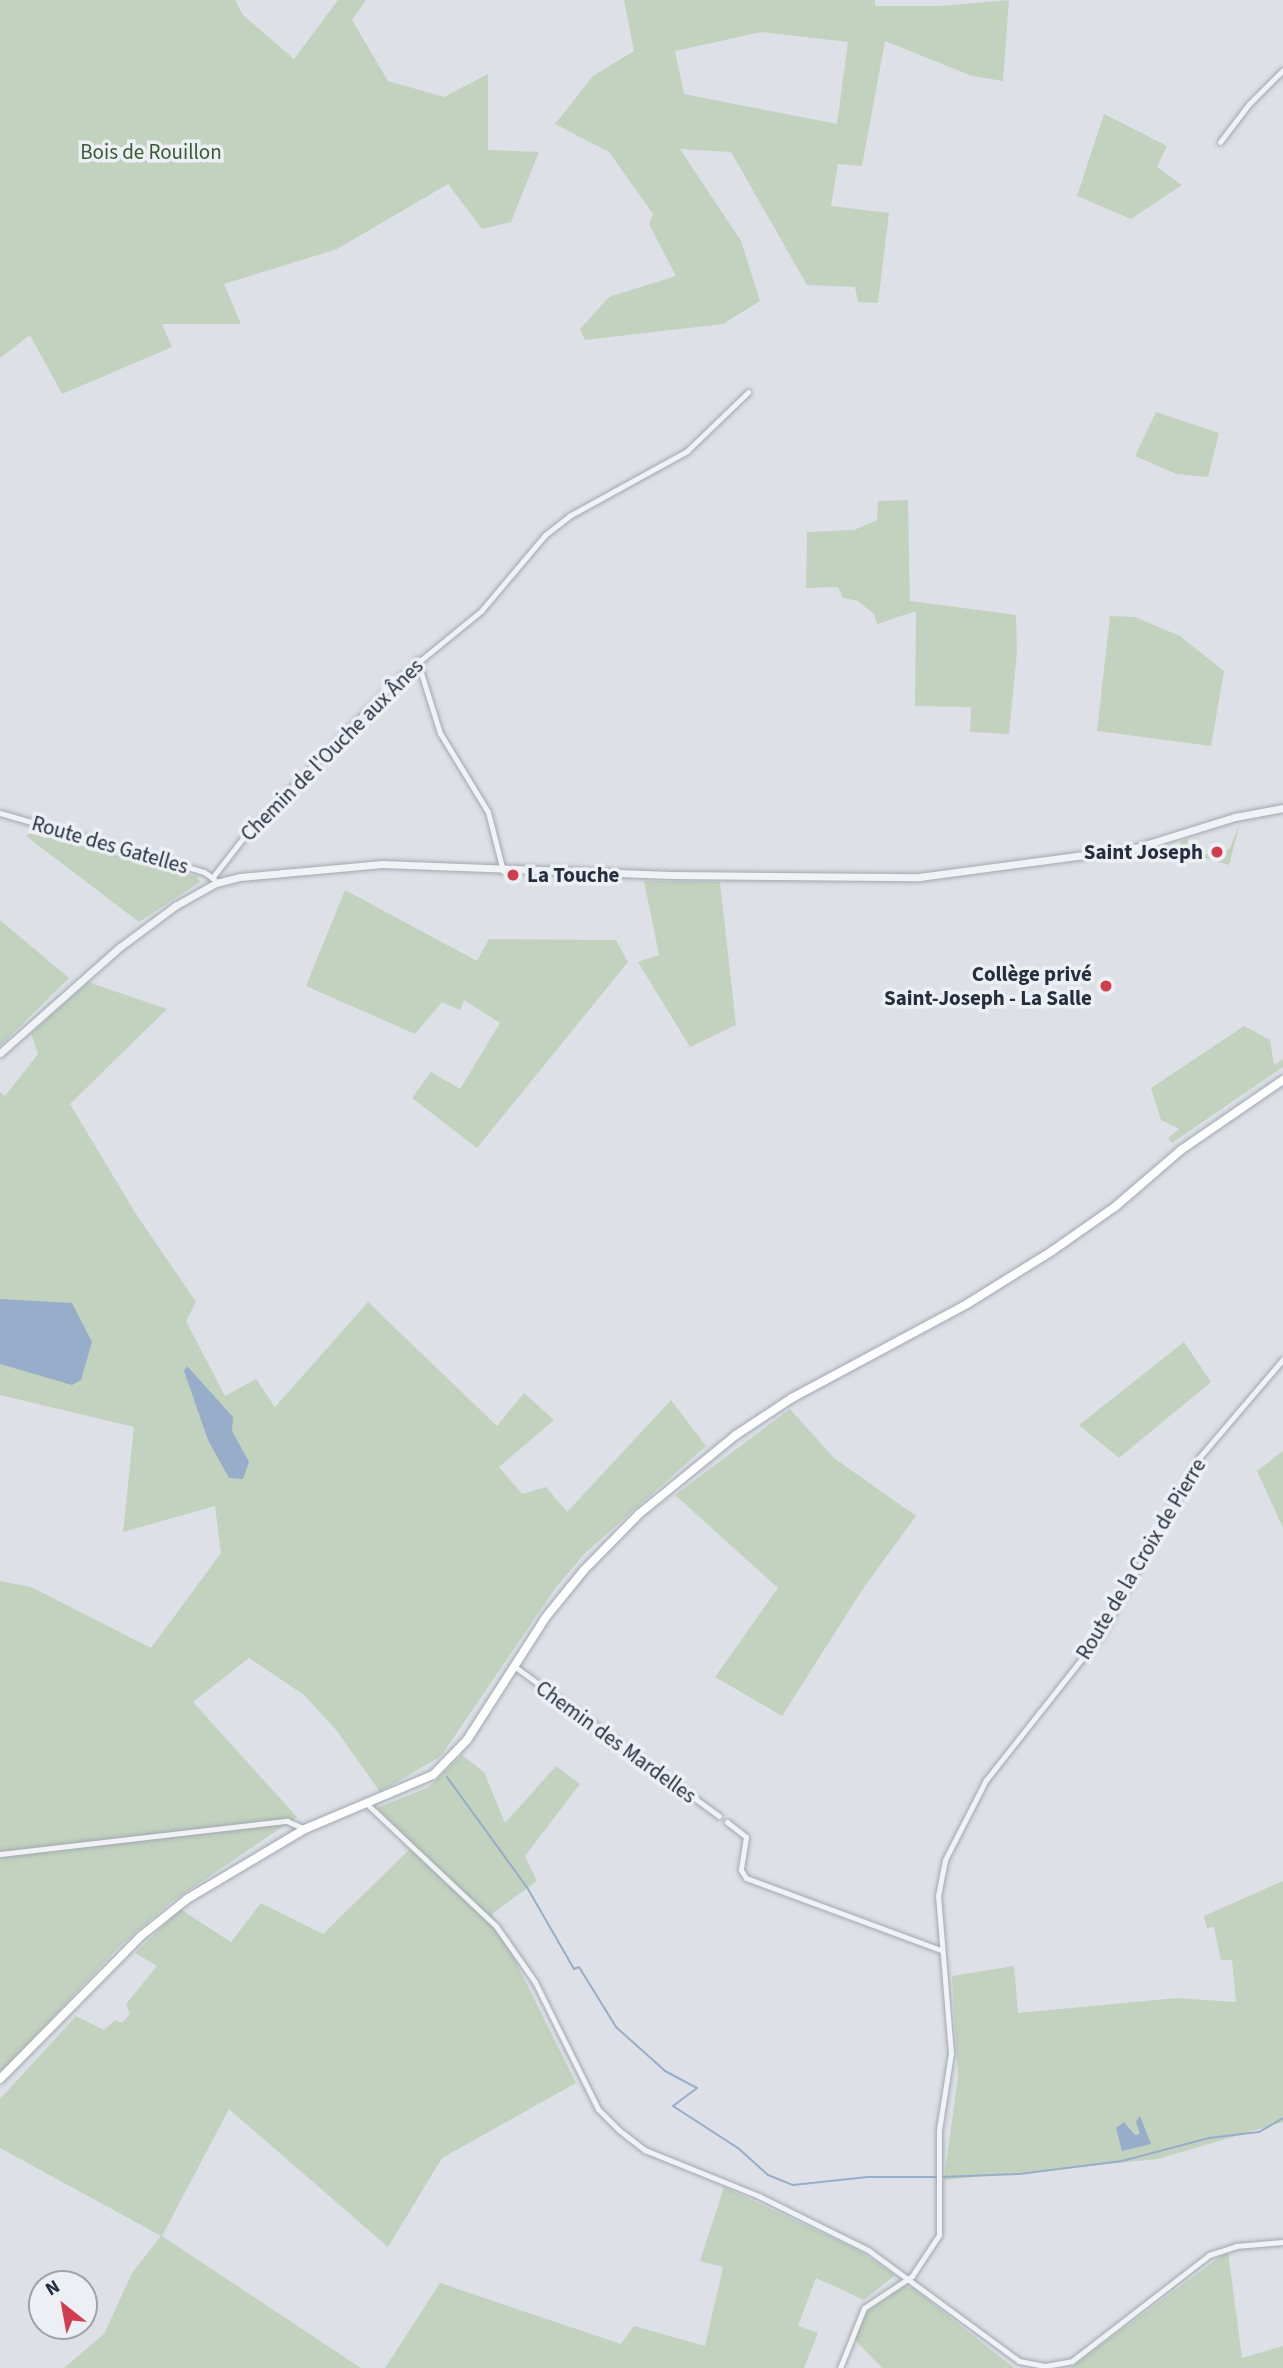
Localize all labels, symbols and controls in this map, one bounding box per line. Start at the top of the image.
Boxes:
park label: Bois de Rouillon [80,139,222,165]
street label: Chemin de l'Ouche aux Ânes [236,654,428,846]
street label: Route des Gatelles [29,811,191,879]
place label: Saint Joseph [1084,839,1203,865]
marker: Saint Joseph [1209,844,1225,860]
place label: La Touche [527,862,620,888]
marker: La Touche [505,867,521,883]
place label: Collège privé Saint-Joseph - La Salle [884,961,1092,1011]
marker: Collège privé Saint-Joseph - La Salle [1098,978,1114,994]
street label: Route de la Croix de Pierre [1071,1454,1211,1664]
street label: Chemin des Mardelles [531,1675,701,1809]
north arrow [28,2270,98,2340]
text: N [41,2273,65,2303]

